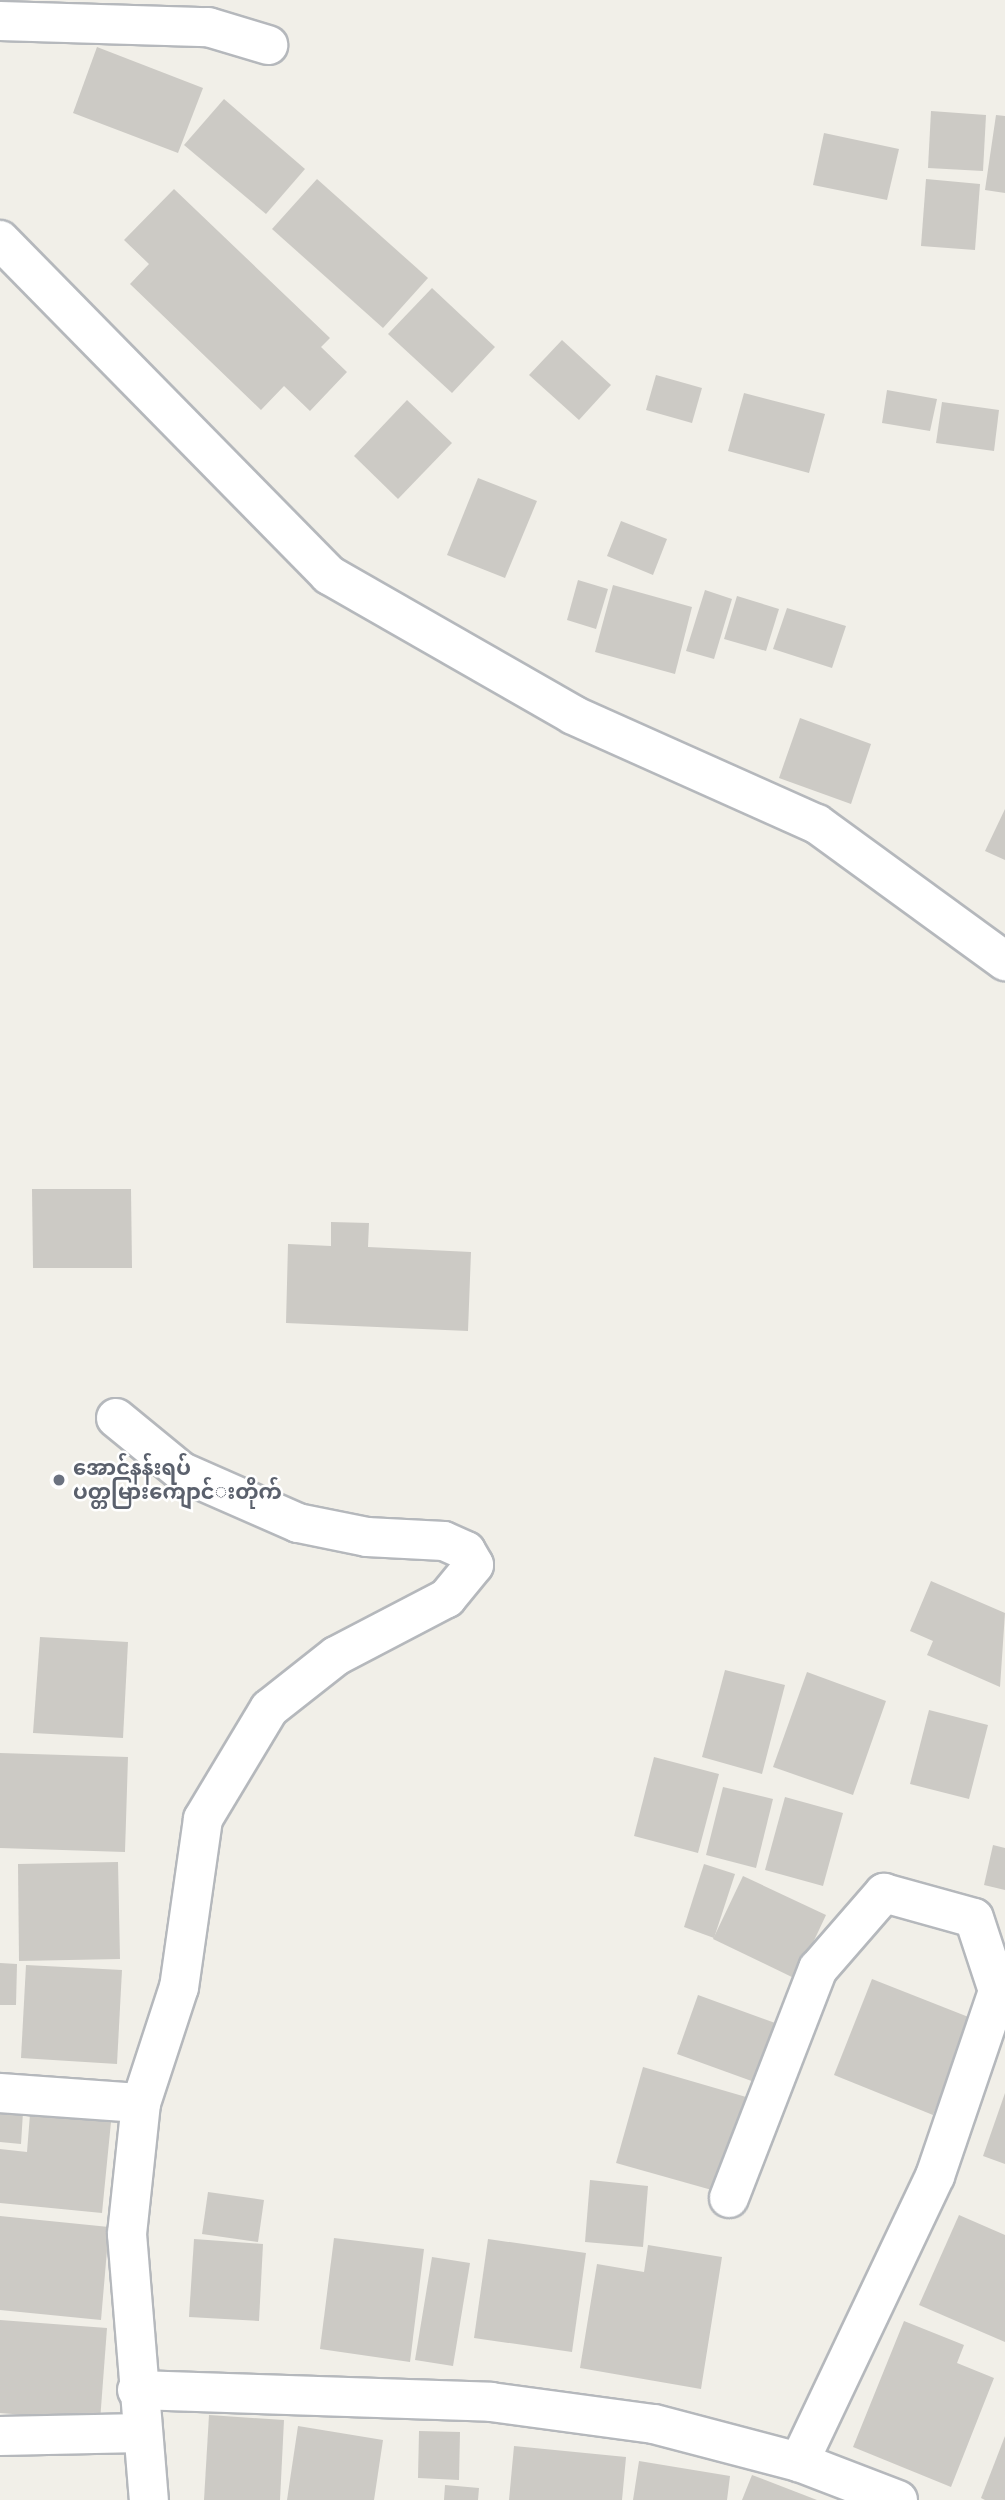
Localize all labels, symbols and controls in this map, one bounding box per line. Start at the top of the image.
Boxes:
place label: အောင်နန်းရပ် ပတ္တမြား‌ကျောင်‌းတိုက် [73,1455,282,1505]
marker: အောင်နန်းရပ် ပတ္တမြား‌ကျောင်‌းတိုက် [51,1472,67,1488]

